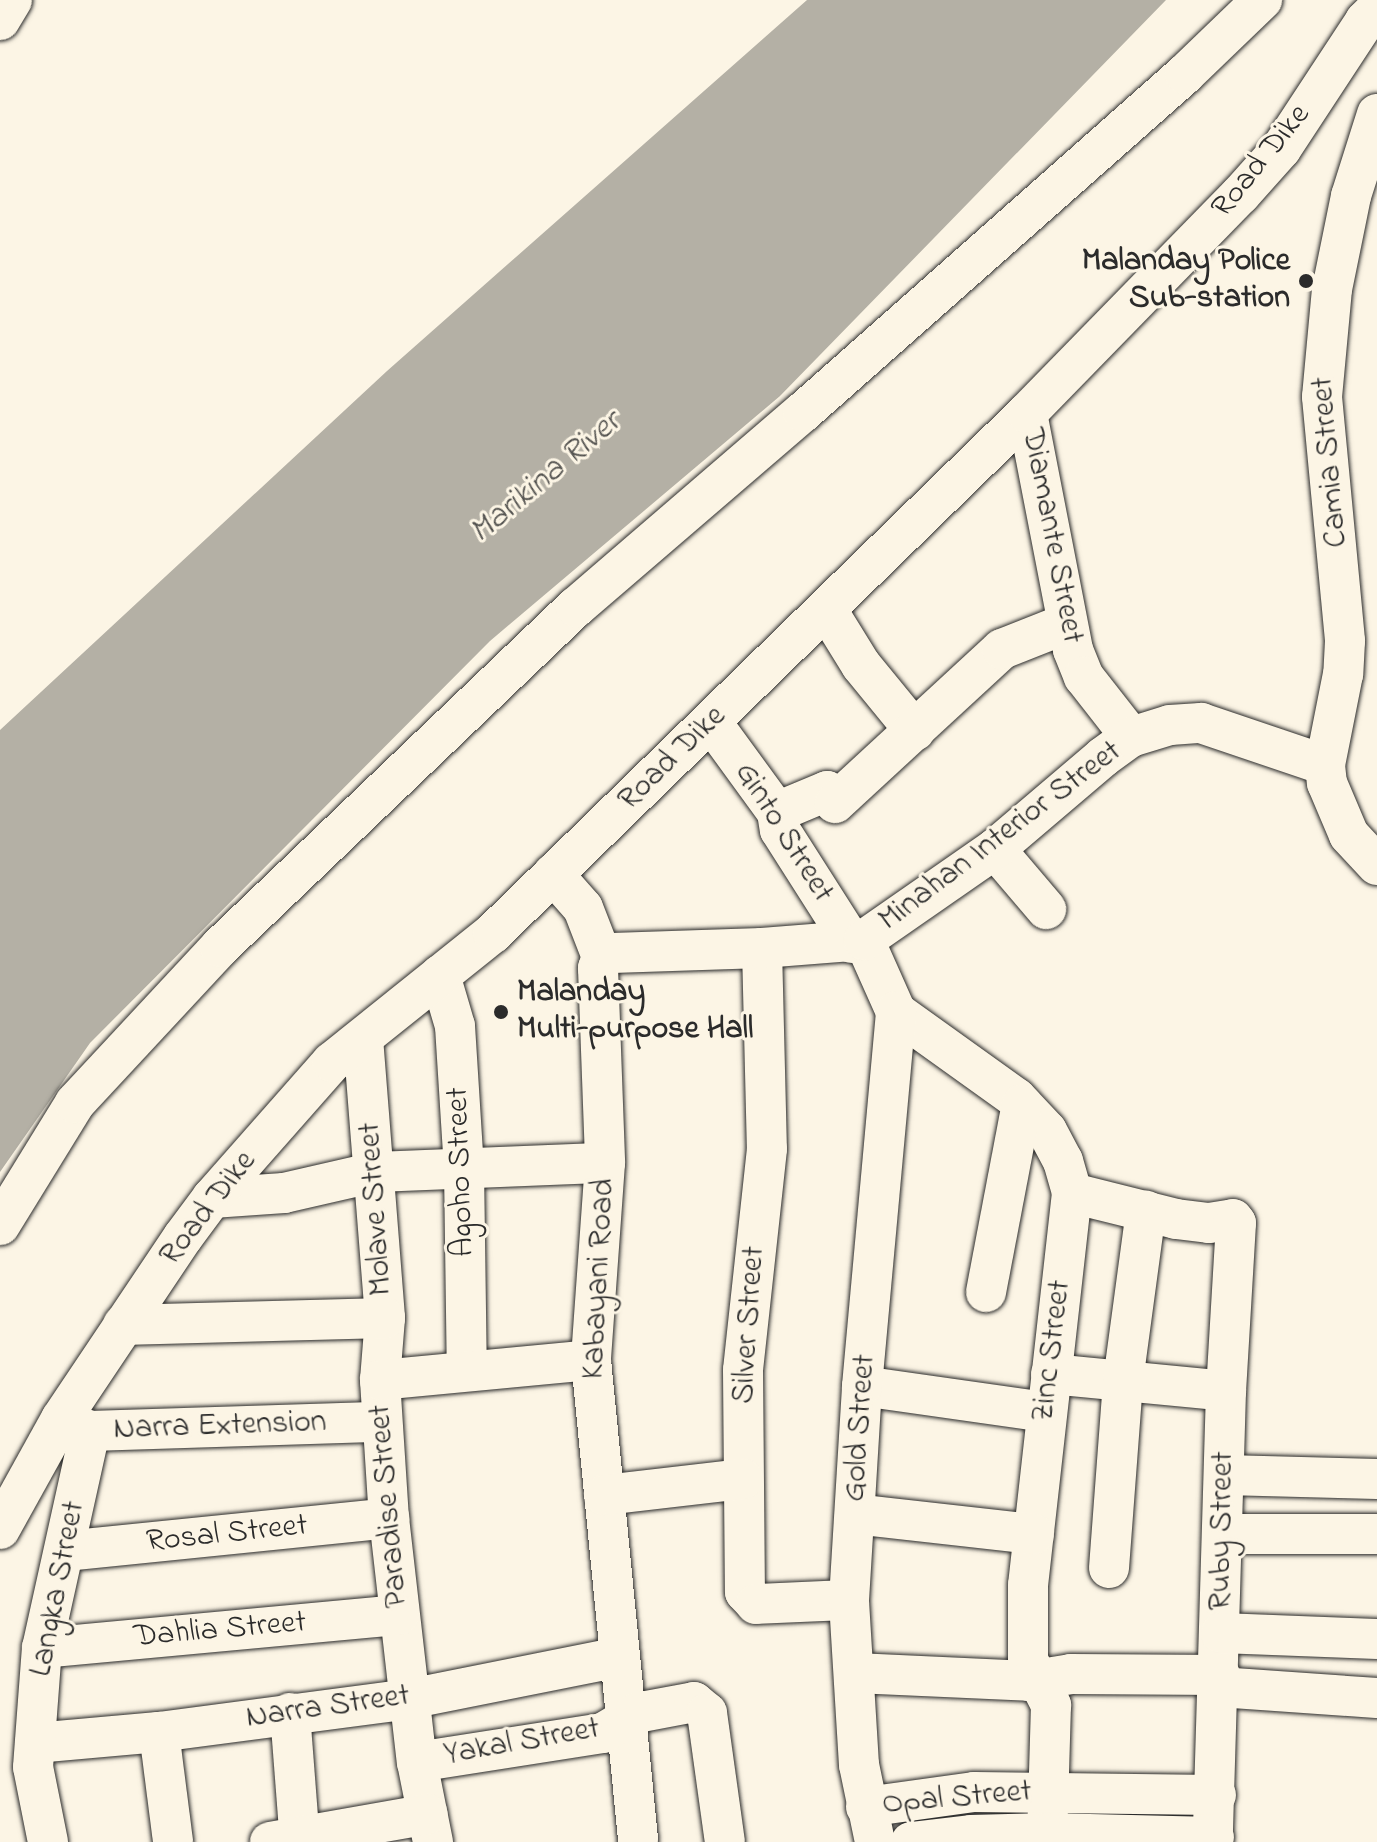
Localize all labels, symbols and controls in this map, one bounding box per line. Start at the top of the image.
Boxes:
street label: Road Dike [1205,97,1319,227]
place label: Malanday Police Sub-station [1082,244,1290,319]
marker: Malanday Police Sub-station [1297,272,1315,290]
street label: Camia Street [1304,375,1358,549]
water label: Marikina River [462,403,630,553]
street label: Diamante Street [1011,425,1091,647]
street label: Road Dike [611,698,735,820]
street label: Minahan Interior Street [872,733,1130,941]
street label: Ginto Street [725,756,841,910]
place label: Malanday Multi-purpose Hall [517,975,753,1050]
marker: Malanday Multi-purpose Hall [492,1003,510,1021]
street label: Agoho Street [440,1086,484,1258]
street label: Molave Street [352,1121,402,1297]
street label: Road Dike [152,1144,266,1274]
street label: Kabayani Road [576,1178,624,1380]
street label: Silver Street [725,1245,775,1405]
street label: Zinc Street [1025,1278,1081,1424]
street label: Gold Street [837,1353,885,1503]
street label: Paradise Street [362,1403,418,1609]
street label: Narra Extension [113,1404,327,1450]
street label: Ruby Street [1202,1451,1244,1611]
street label: Langka Street [23,1498,95,1680]
street label: Rosal Street [144,1507,310,1563]
street label: Dahlia Street [132,1604,308,1658]
street label: Narra Street [244,1678,412,1738]
street label: Yakal Street [441,1710,603,1776]
street label: Opal Street [881,1773,1033,1825]

